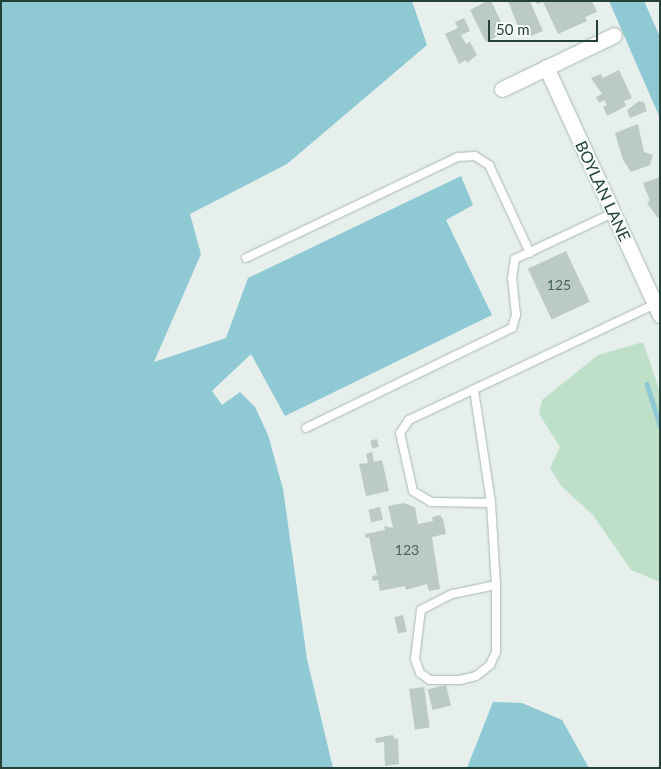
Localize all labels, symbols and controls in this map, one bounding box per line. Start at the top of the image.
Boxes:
scale bar [491,10,601,42]
text: 50 m [496,20,530,38]
street label: BOYLAN LANE [571,138,635,244]
house number: 125 [547,277,571,293]
house number: 123 [395,542,419,558]

